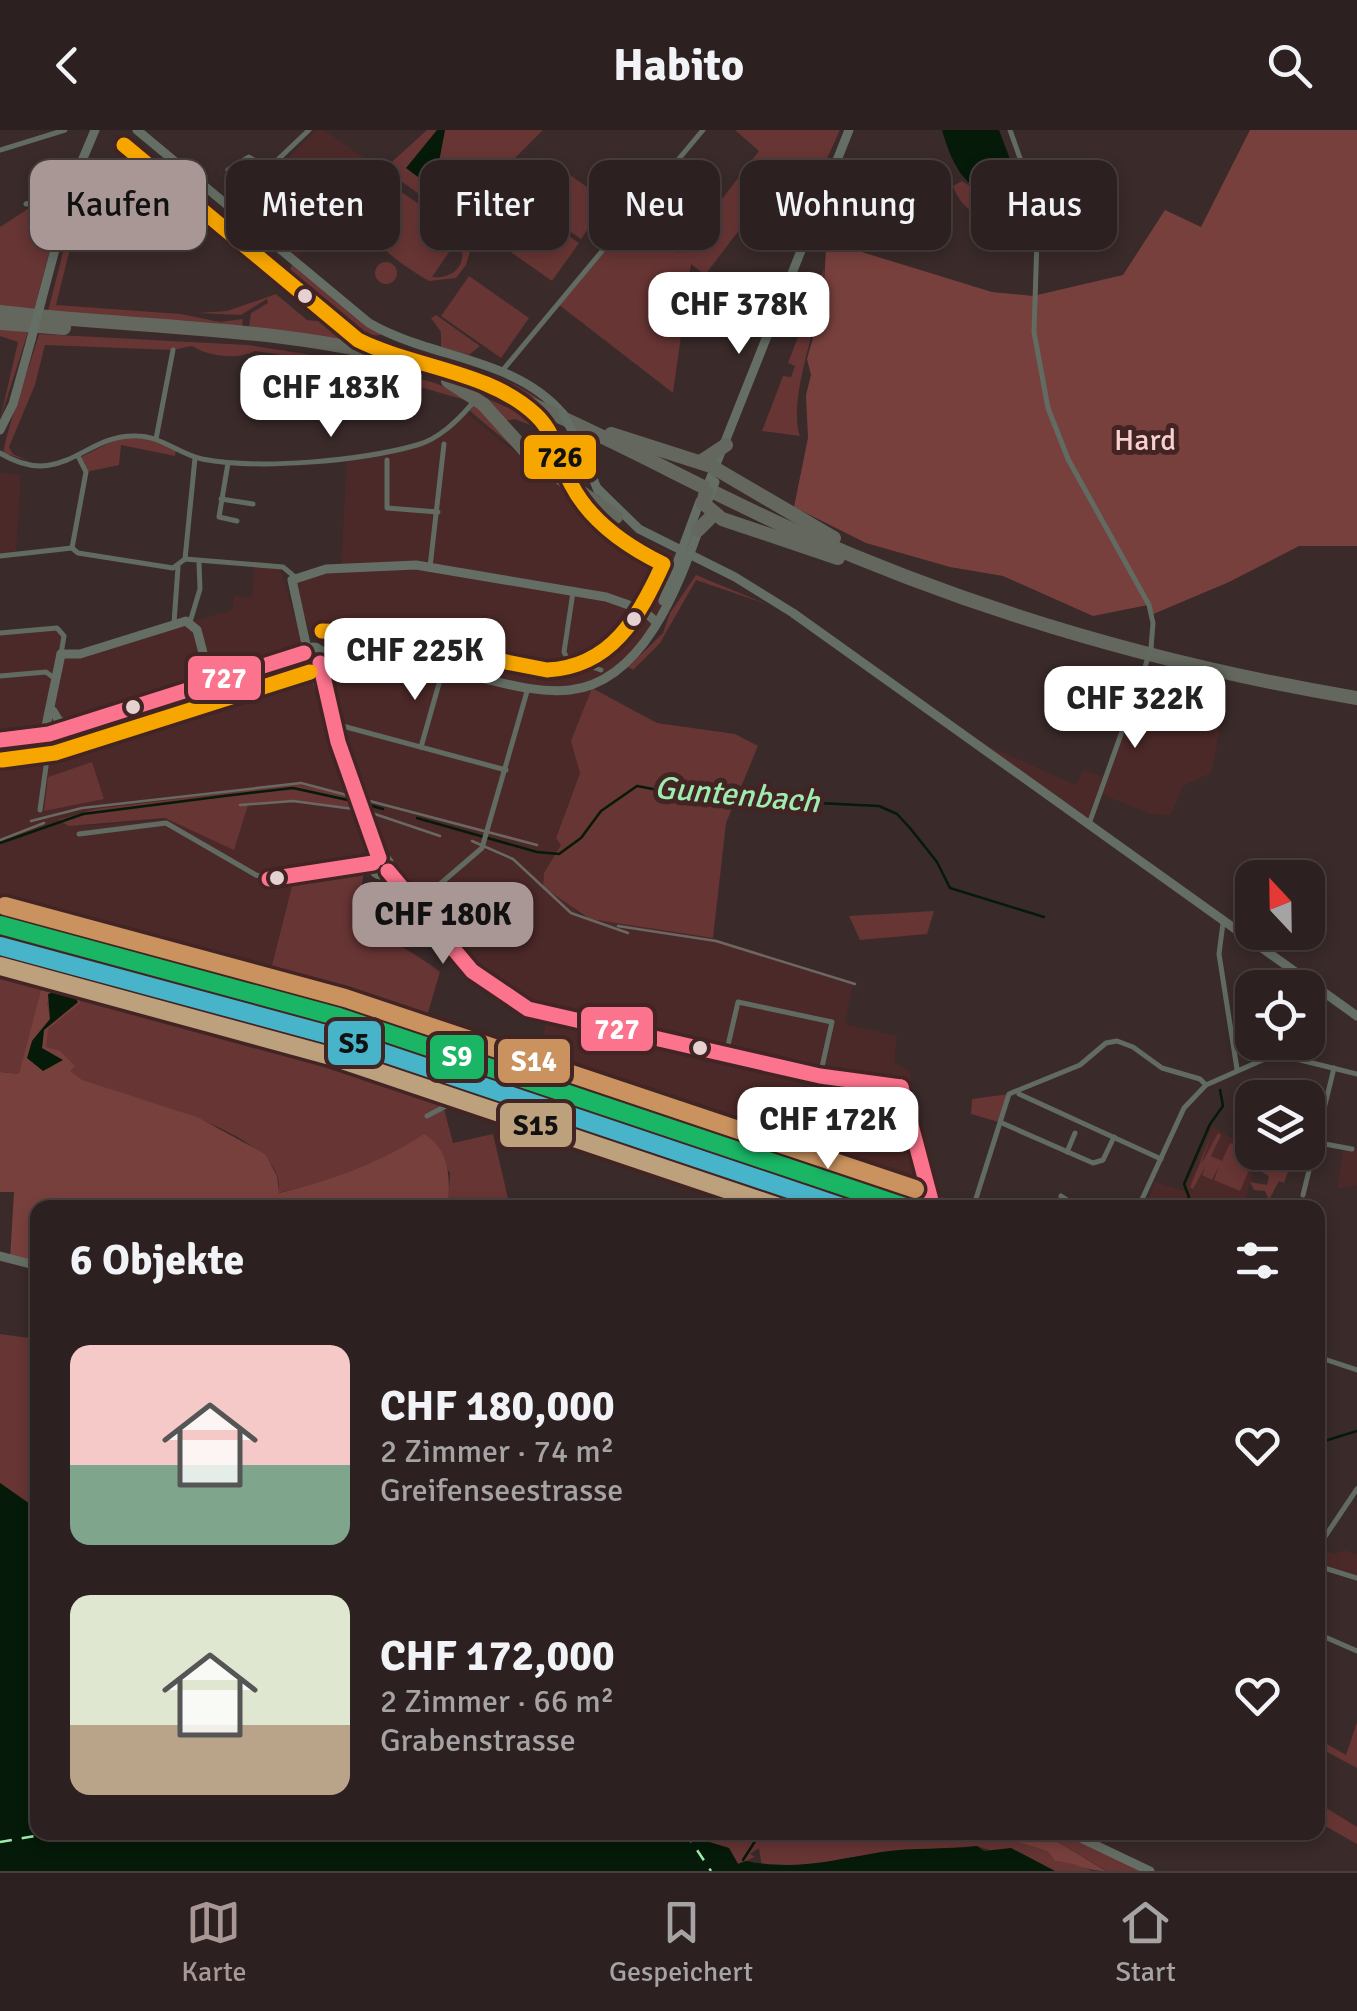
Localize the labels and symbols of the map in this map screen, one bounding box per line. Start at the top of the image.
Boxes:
pin: CHF 378K [636,272,842,357]
unlabelled marker [295,286,315,306]
pin: CHF 183K [228,355,434,440]
park label: Hard [1114,422,1176,459]
line badge: 726 [522,433,598,481]
text: 726 [537,441,583,475]
unlabelled marker [624,609,644,629]
pin: CHF 225K [312,618,518,703]
line badge: 727 [186,654,263,702]
text: 727 [201,662,247,696]
pin: CHF 322K [1032,666,1238,751]
unlabelled marker [123,697,143,717]
water label: Guntenbach [653,768,823,821]
north arrow [1235,860,1325,950]
unlabelled marker [267,868,287,888]
pin: CHF 180K [340,882,546,967]
line badge: 727 [579,1005,655,1053]
text: 727 [594,1013,640,1047]
line badge: S5 [326,1019,383,1067]
text: S5 [339,1027,369,1061]
line badge: S9 [428,1033,486,1081]
line badge: S14 [496,1037,572,1085]
unlabelled marker [690,1038,710,1058]
text: S9 [442,1040,472,1074]
text: S14 [511,1045,557,1079]
pin: CHF 172K [725,1087,931,1172]
line badge: S15 [498,1101,574,1149]
text: S15 [513,1109,559,1143]

